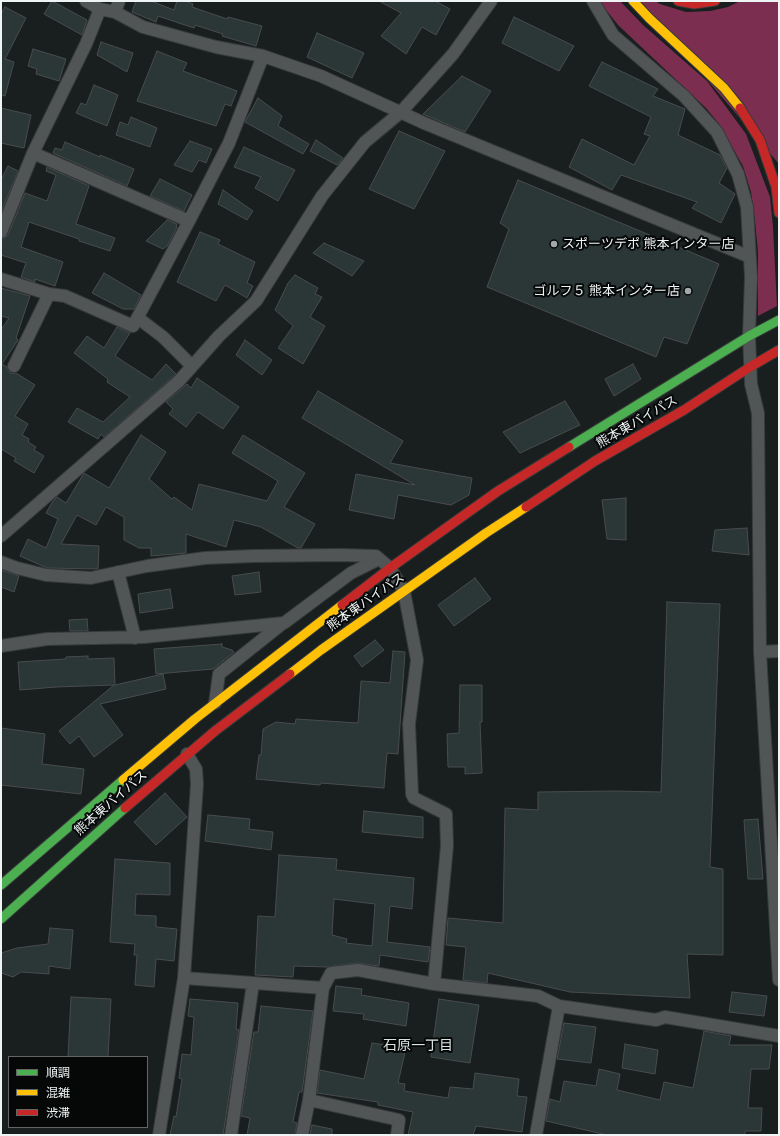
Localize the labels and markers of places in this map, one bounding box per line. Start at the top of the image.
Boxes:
place label: スポーツデポ 熊本インター店 [562,236,734,252]
marker: スポーツデポ 熊本インター店 [549,239,559,249]
place label: ゴルフ５ 熊本インター店 [534,283,680,299]
marker: ゴルフ５ 熊本インター店 [683,286,693,296]

